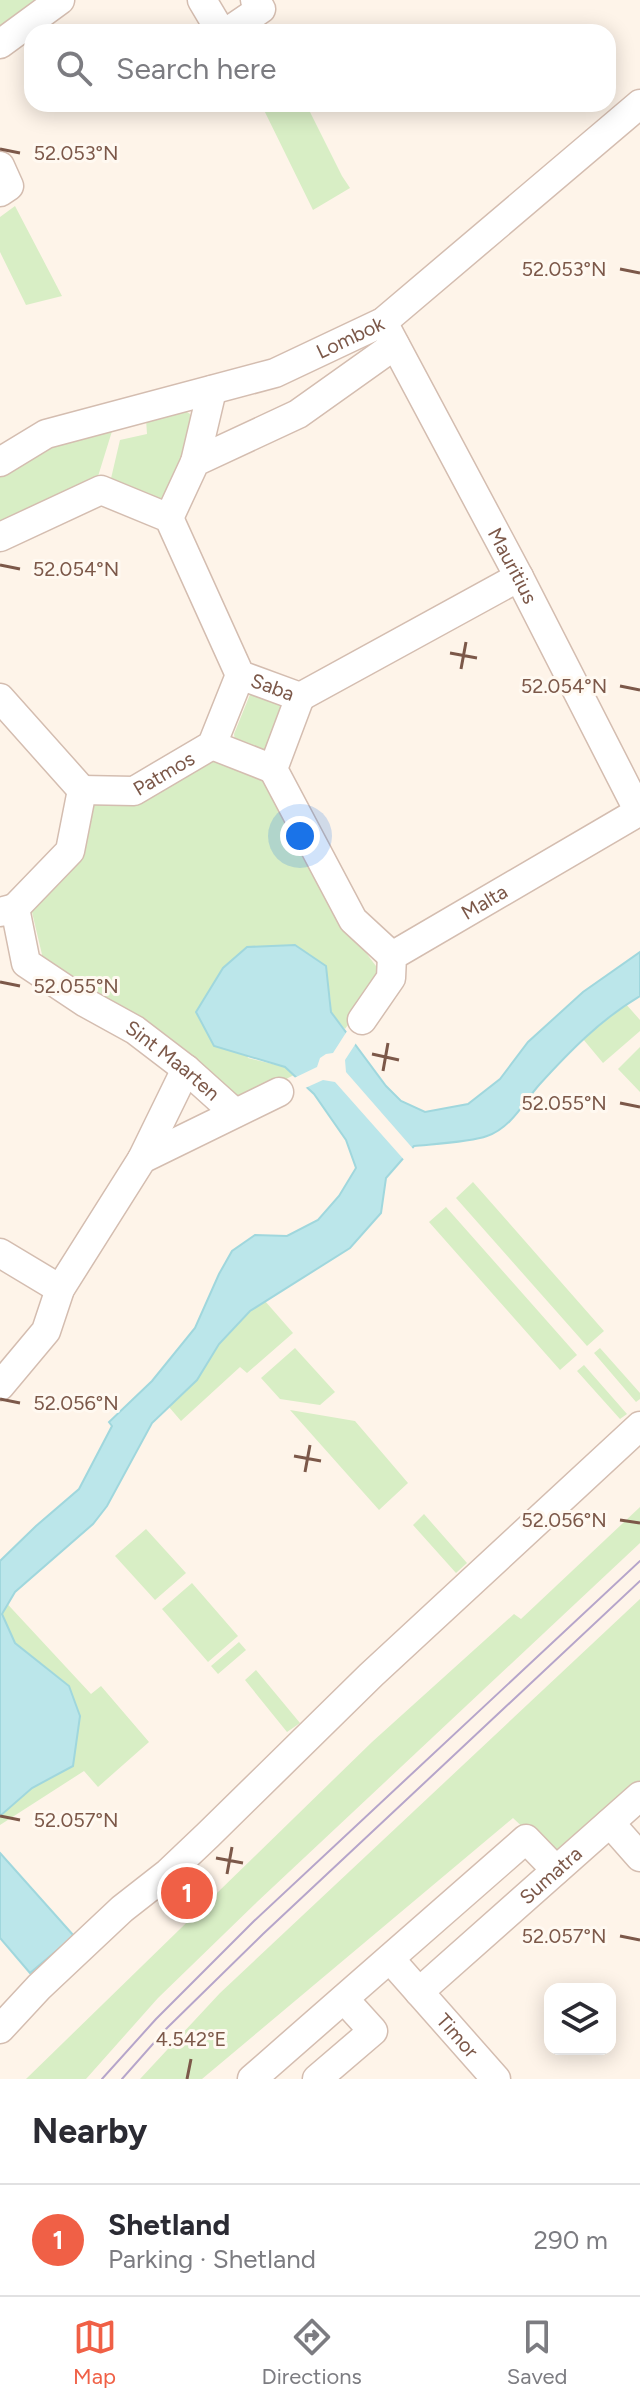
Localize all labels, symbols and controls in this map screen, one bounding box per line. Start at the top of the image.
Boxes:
search box [24,24,616,112]
icon: search [52,46,96,90]
text: Search here [116,50,276,87]
text: 52.053°N [34,141,118,165]
text: 52.053°N [522,257,606,281]
street label: Lombok [312,311,388,364]
street label: Mauritius [483,524,543,608]
text: 52.054°N [33,557,119,581]
street label: Saba [248,668,298,706]
text: 52.054°N [521,674,607,698]
street label: Patmos [129,746,199,801]
your location [280,816,320,856]
street label: Malta [457,879,512,925]
text: 52.055°N [33,974,119,998]
street label: Sint Maarten [121,1015,225,1106]
text: 52.055°N [521,1091,607,1115]
text: 52.056°N [33,1391,119,1415]
text: 52.056°N [521,1508,607,1532]
text: 52.057°N [34,1808,118,1832]
street label: Sumatra [515,1841,587,1909]
pin: 1 [161,1863,213,1923]
text: 52.057°N [522,1924,606,1948]
map controls [544,1983,616,2055]
button: layers [544,1983,616,2055]
street label: Timor [432,2008,484,2063]
text: 4.542°E [156,2027,226,2051]
text: Nearby [32,2111,147,2152]
text: Shetland [108,2206,230,2243]
text: 1 [53,2224,63,2256]
text: 290 m [534,2224,608,2256]
text: Parking · Shetland [108,2243,316,2275]
tab: Map [73,2315,117,2390]
tab: Directions [262,2315,362,2390]
tab: Saved [507,2315,567,2390]

